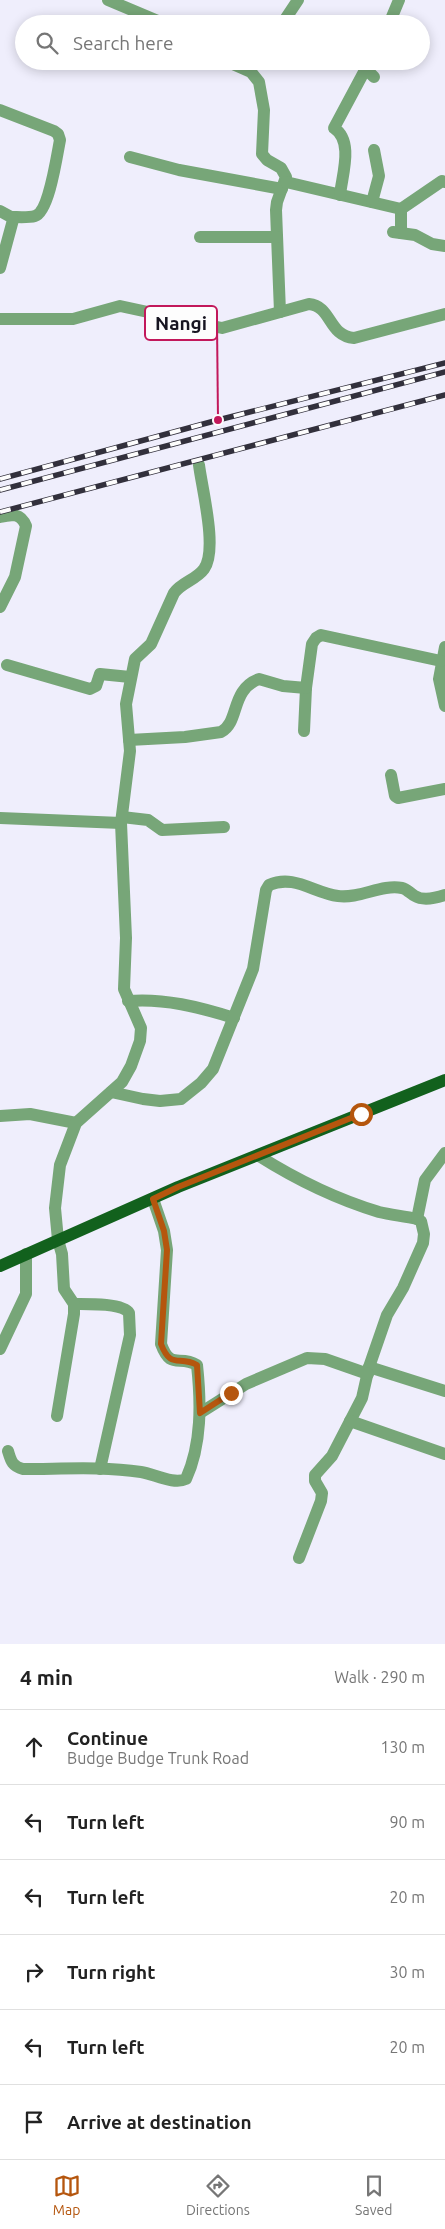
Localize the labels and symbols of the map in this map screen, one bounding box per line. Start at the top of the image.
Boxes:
callout: Nangi [145,306,217,340]
text: Nangi [155,312,207,334]
route start [350,1103,373,1126]
route end [220,1382,243,1405]

